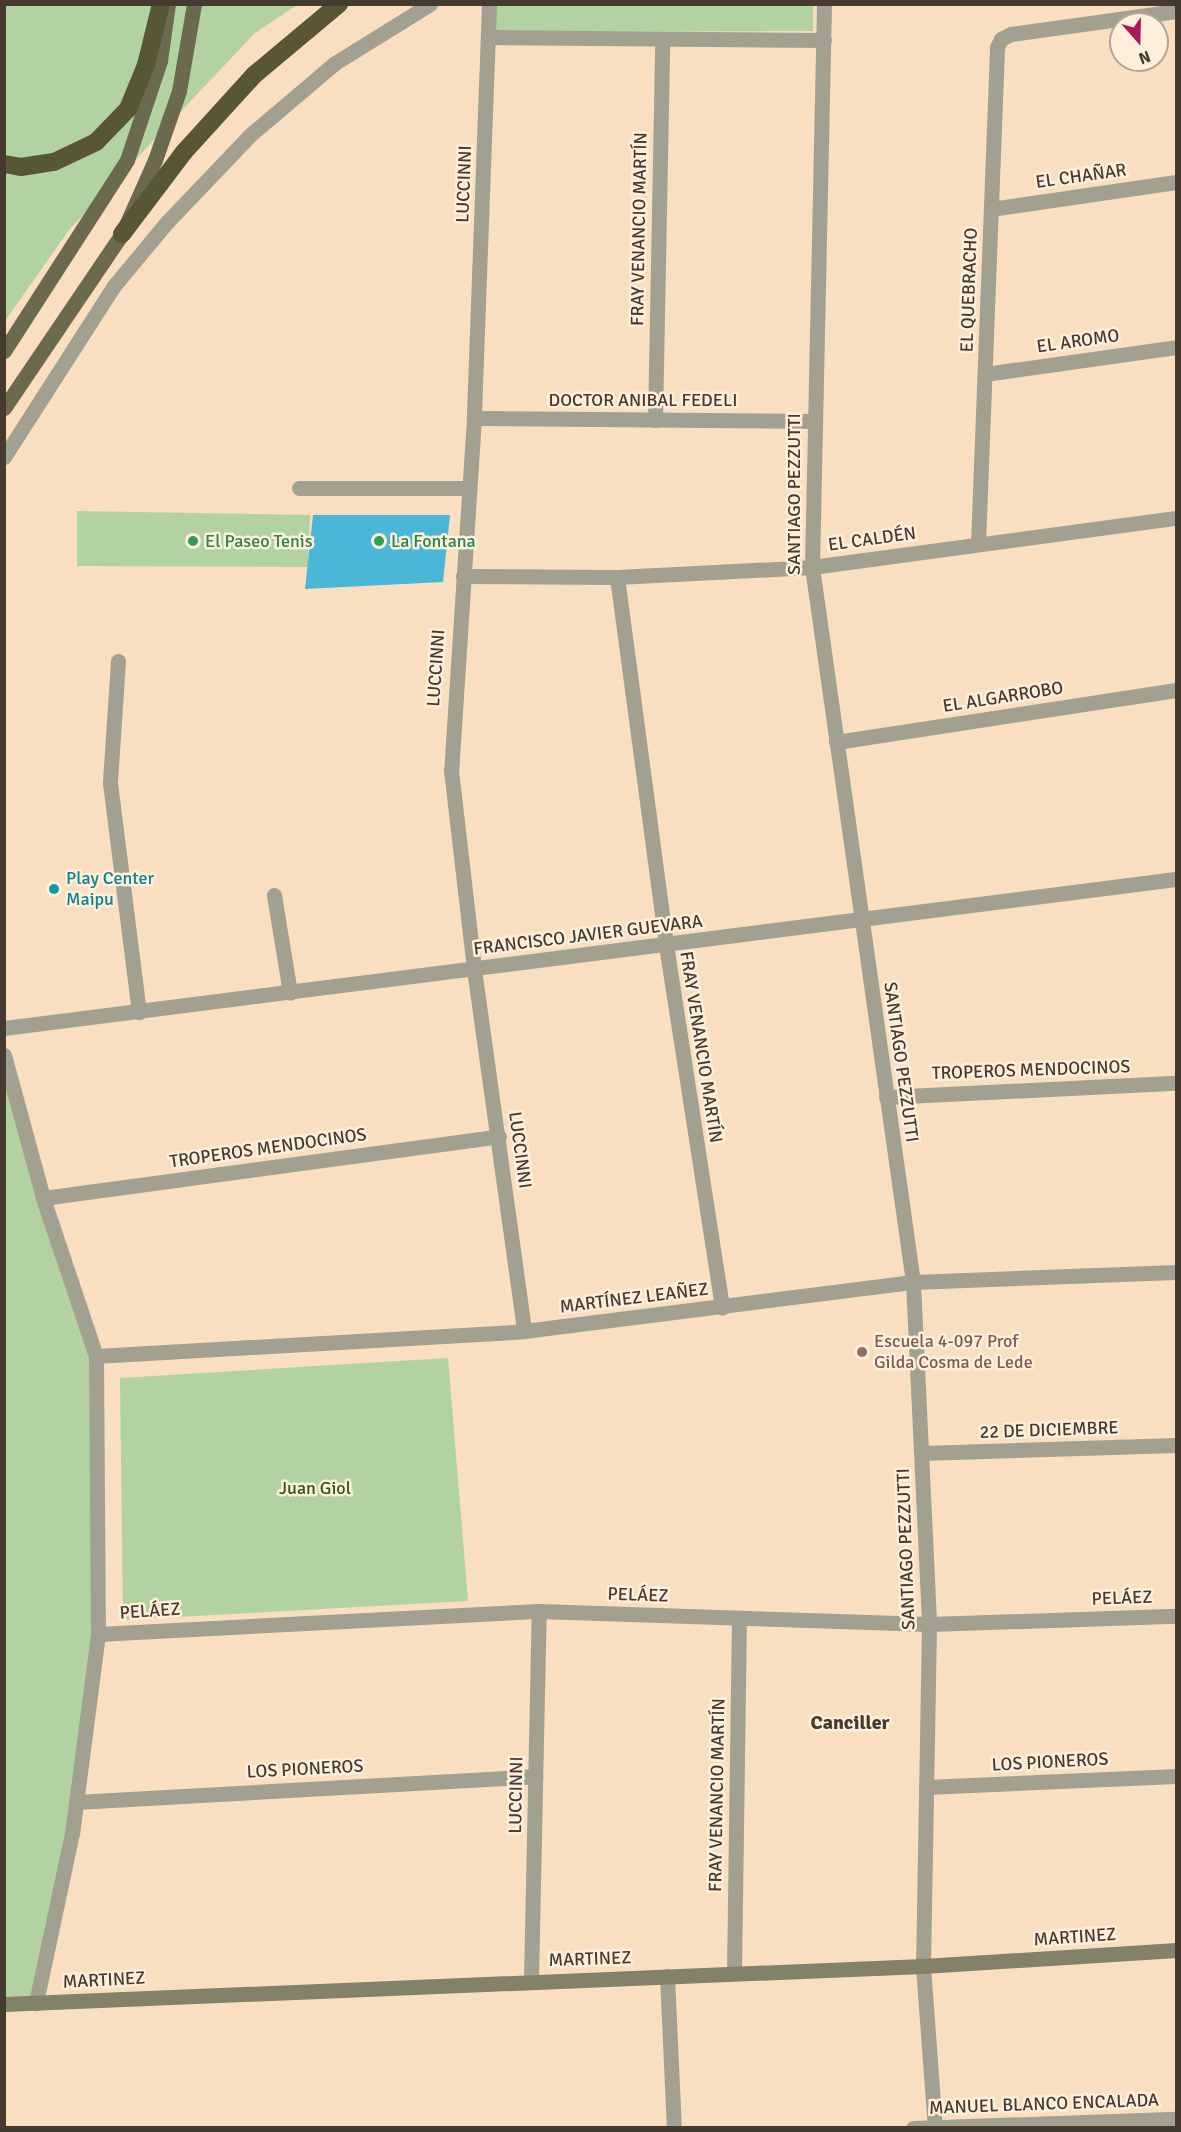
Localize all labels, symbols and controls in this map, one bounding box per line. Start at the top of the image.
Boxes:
north arrow [1109,12,1169,72]
text: N [1136,46,1153,68]
street label: FRAY VENANCIO MARTÍN [627,132,651,326]
street label: LUCCINNI [452,145,476,223]
street label: EL CHAÑAR [1034,159,1128,193]
street label: EL QUEBRACHO [956,227,982,353]
street label: EL AROMO [1035,325,1121,357]
street label: DOCTOR ANIBAL FEDELI [549,389,737,411]
street label: SANTIAGO PEZZUTTI [783,413,805,575]
street label: EL CALDÉN [827,522,917,556]
place label: El Paseo Tenis [205,530,313,552]
place label: La Fontana [391,530,476,552]
marker: El Paseo Tenis [186,534,200,548]
marker: La Fontana [372,534,386,548]
street label: LUCCINNI [423,629,449,707]
street label: EL ALGARROBO [941,677,1065,717]
place label: Play Center Maipu [66,868,154,910]
marker: Play Center Maipu [47,882,61,896]
street label: FRANCISCO JAVIER GUEVARA [472,910,704,960]
street label: FRAY VENANCIO MARTÍN [675,950,727,1144]
street label: SANTIAGO PEZZUTTI [879,980,923,1144]
street label: TROPEROS MENDOCINOS [931,1056,1131,1084]
street label: LUCCINNI [504,1110,536,1190]
street label: TROPEROS MENDOCINOS [168,1123,368,1173]
street label: MARTÍNEZ LEAÑEZ [558,1278,710,1318]
place label: Escuela 4-097 Prof Gilda Cosma de Lede [874,1331,1033,1374]
marker: Escuela 4-097 Prof Gilda Cosma de Lede [855,1345,869,1359]
street label: 22 DE DICIEMBRE [979,1417,1119,1443]
street label: SANTIAGO PEZZUTTI [892,1468,920,1630]
park label: Juan Giol [279,1477,351,1499]
street label: PELÁEZ [607,1583,669,1607]
street label: PELÁEZ [1091,1586,1153,1610]
street label: PELÁEZ [119,1598,181,1624]
street label: FRAY VENANCIO MARTÍN [705,1698,729,1892]
district label: Canciller [811,1710,889,1734]
street label: LOS PIONEROS [991,1748,1109,1776]
street label: LOS PIONEROS [246,1755,364,1783]
street label: LUCCINNI [505,1756,527,1834]
street label: MARTINEZ [1033,1923,1117,1951]
street label: MARTINEZ [548,1947,632,1971]
street label: MARTINEZ [62,1967,146,1993]
street label: MANUEL BLANCO ENCALADA [929,2089,1159,2119]

